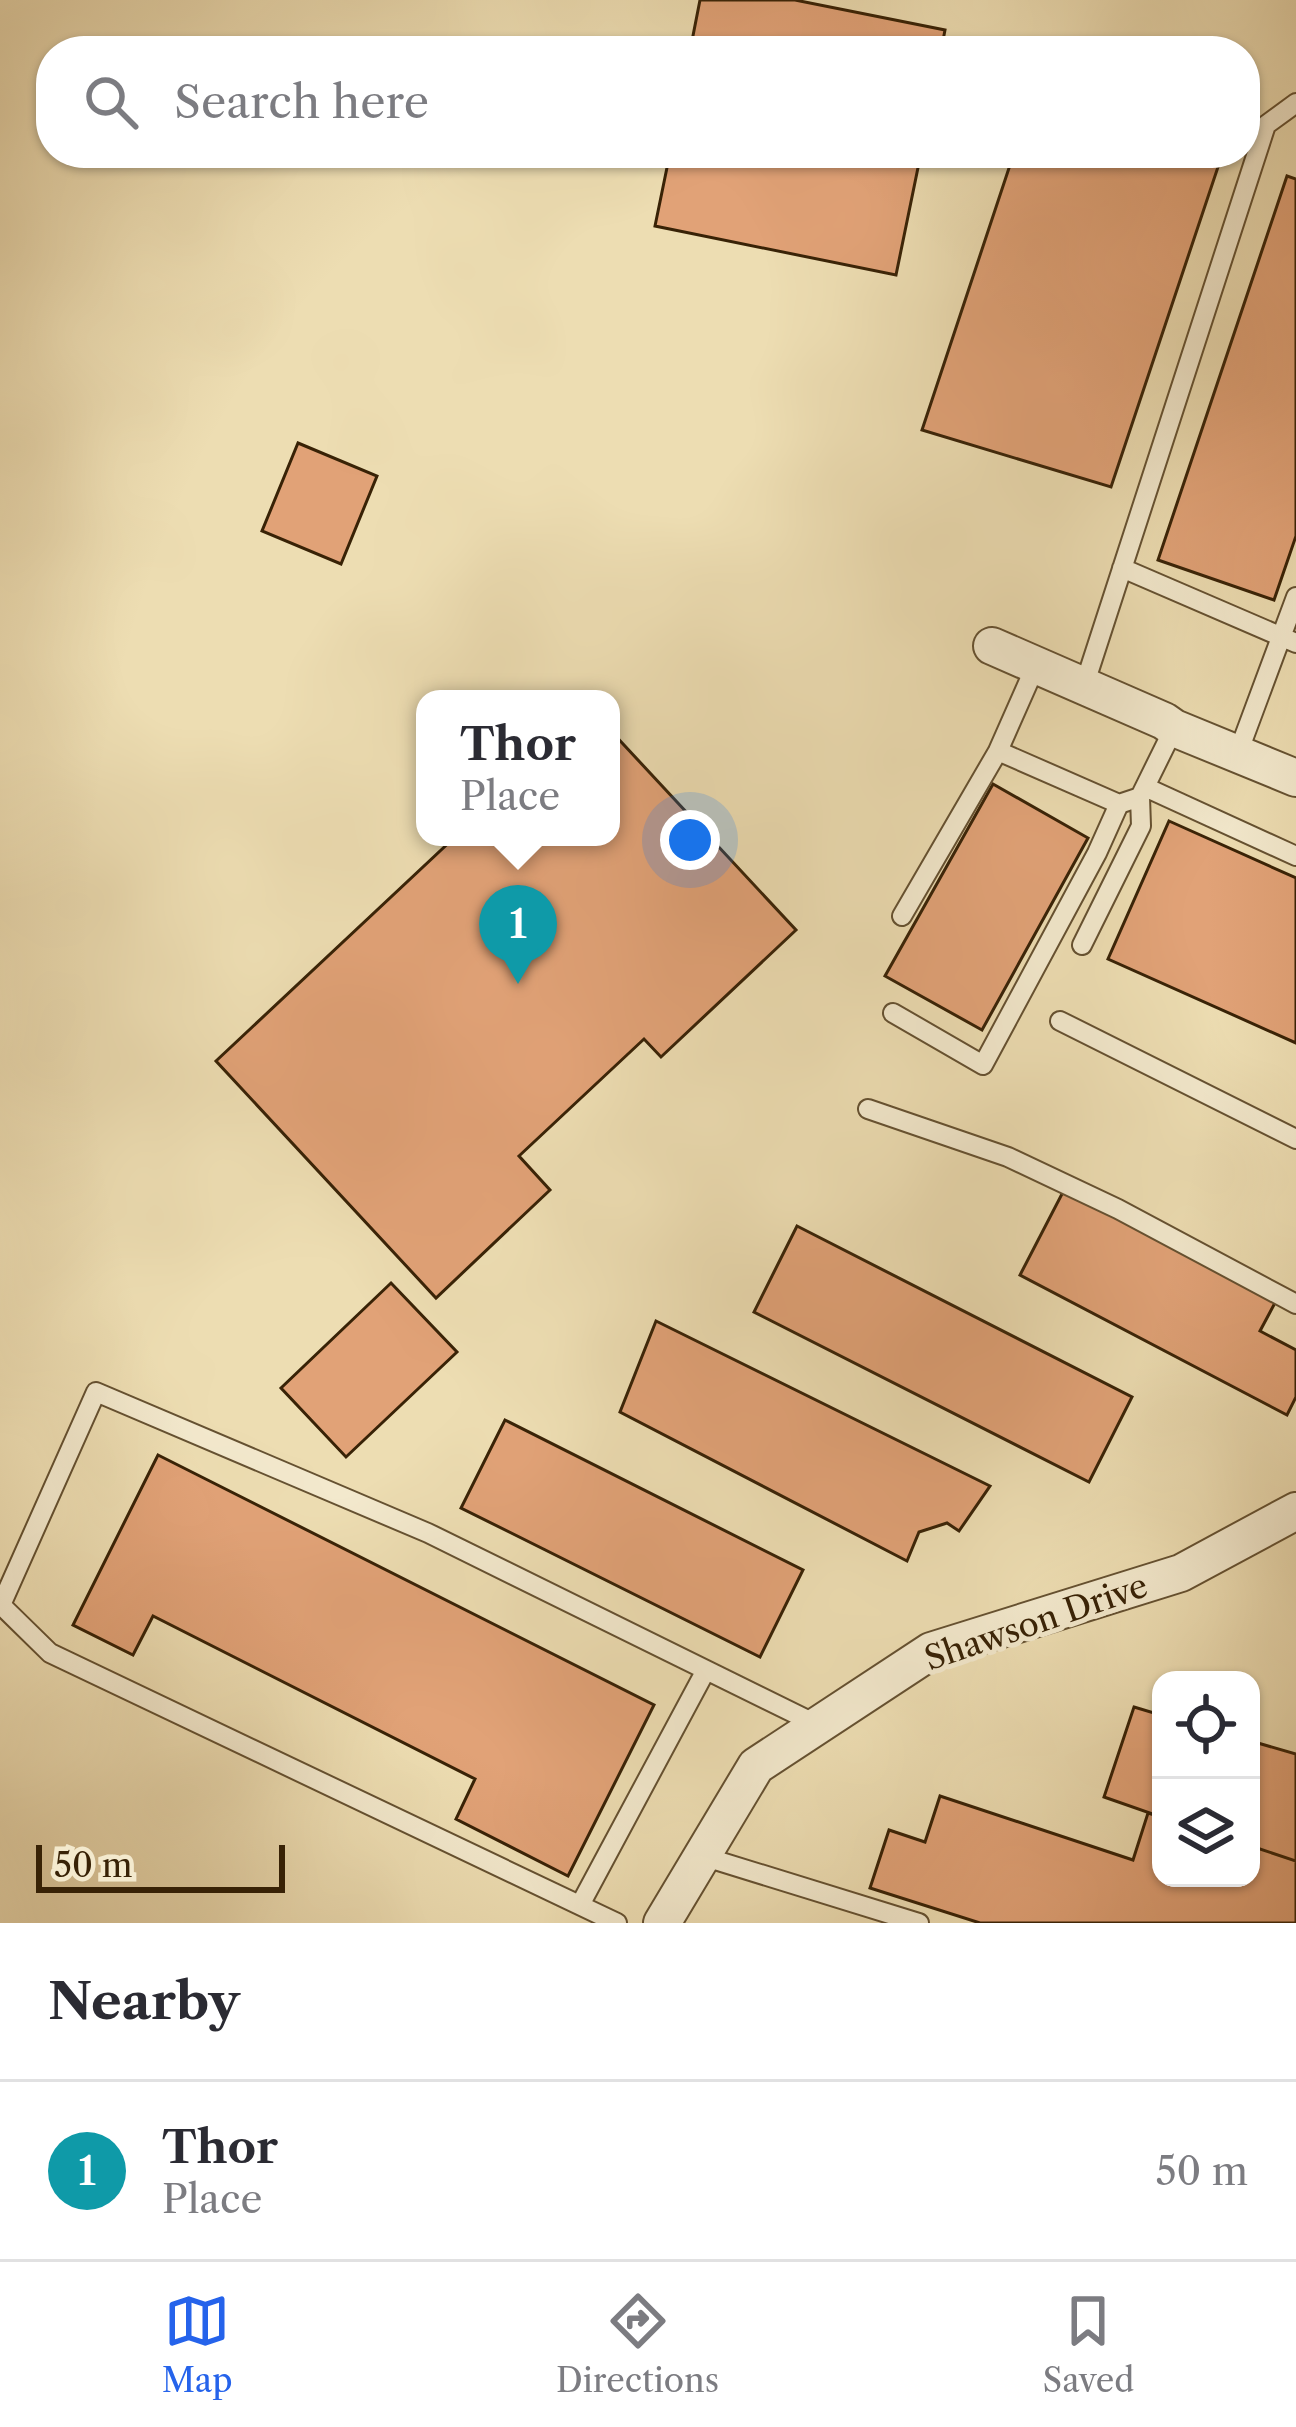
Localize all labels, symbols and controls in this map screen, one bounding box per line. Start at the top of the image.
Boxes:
search box [36,36,1260,168]
icon: search [78,69,144,135]
text: Search here [174,74,429,130]
popup [416,690,620,846]
text: Thor [460,716,576,772]
text: Place [460,772,560,820]
your location [660,810,720,870]
pin: 1 [479,885,557,984]
street label: Shawson Drive [919,1565,1153,1679]
map controls [1152,1671,1260,1887]
button: locate [1152,1671,1260,1779]
button: layers [1152,1779,1260,1887]
scale bar [36,1839,285,1892]
text: 50 m [54,1845,132,1886]
text: Nearby [48,1970,240,2032]
text: Thor [162,2119,278,2175]
text: 1 [78,2147,96,2195]
text: 50 m [1155,2147,1248,2195]
text: Place [162,2175,262,2223]
tab: Map [162,2288,233,2401]
tab: Directions [556,2288,719,2401]
tab: Saved [1043,2288,1134,2401]

